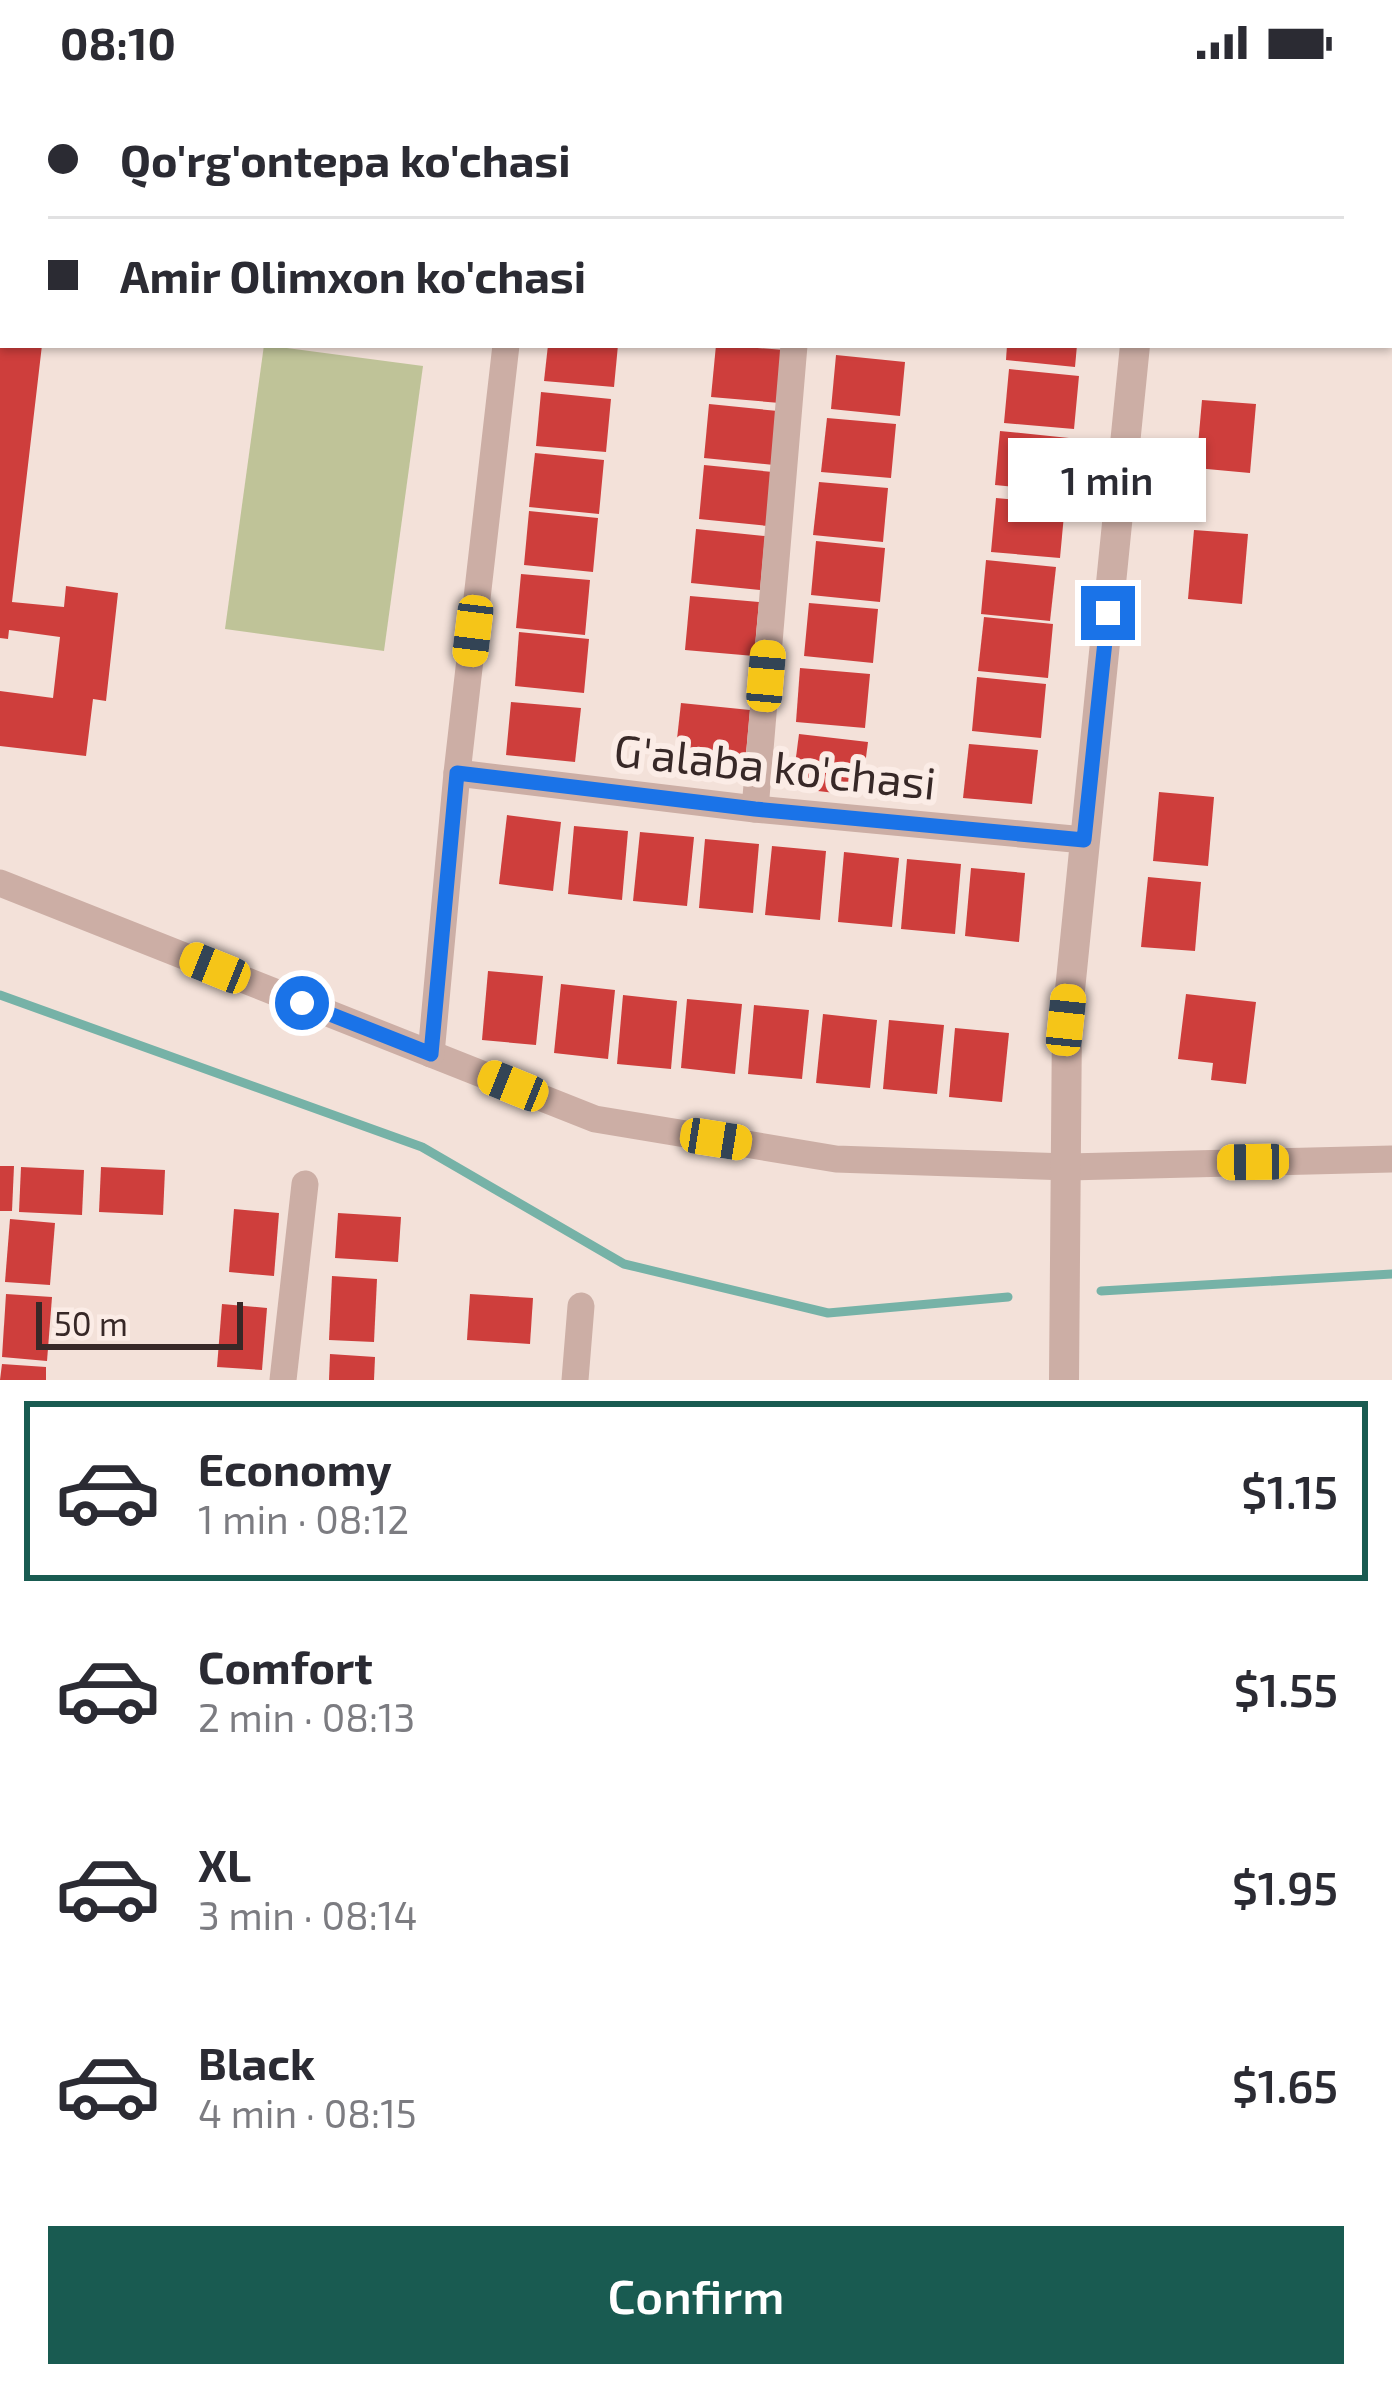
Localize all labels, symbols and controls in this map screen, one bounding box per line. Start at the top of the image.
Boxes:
text: 08:10 [60,15,176,69]
text: Qo'rg'ontepa ko'chasi [120,132,571,186]
text: Amir Olimxon ko'chasi [120,248,586,302]
callout: 1 min [1009,439,1207,523]
text: 1 min [1061,456,1153,503]
route end [1081,586,1135,640]
car [451,593,495,669]
car [745,639,787,713]
street label: G'alaba ko'chasi [612,721,939,809]
car [175,938,255,998]
route start [275,976,329,1030]
car [1044,982,1088,1058]
car [473,1056,553,1116]
car [678,1116,754,1162]
car [1217,1143,1289,1181]
scale bar [36,1296,243,1349]
text: 50 m [54,1303,128,1343]
icon: car [54,1437,162,1545]
text: Economy [198,1441,392,1495]
text: $1.15 [1241,1464,1338,1518]
text: 1 min · 08:12 [198,1495,409,1542]
icon: car [54,1635,162,1743]
text: Comfort [198,1639,373,1693]
text: $1.55 [1234,1662,1338,1716]
text: 2 min · 08:13 [198,1693,415,1740]
icon: car [54,1833,162,1941]
text: XL [198,1837,251,1891]
text: $1.95 [1232,1860,1338,1914]
text: 3 min · 08:14 [198,1891,417,1938]
icon: car [54,2031,162,2139]
text: Black [198,2035,315,2089]
text: $1.65 [1232,2058,1338,2112]
text: 4 min · 08:15 [198,2089,417,2136]
button: Confirm [48,2226,1344,2364]

